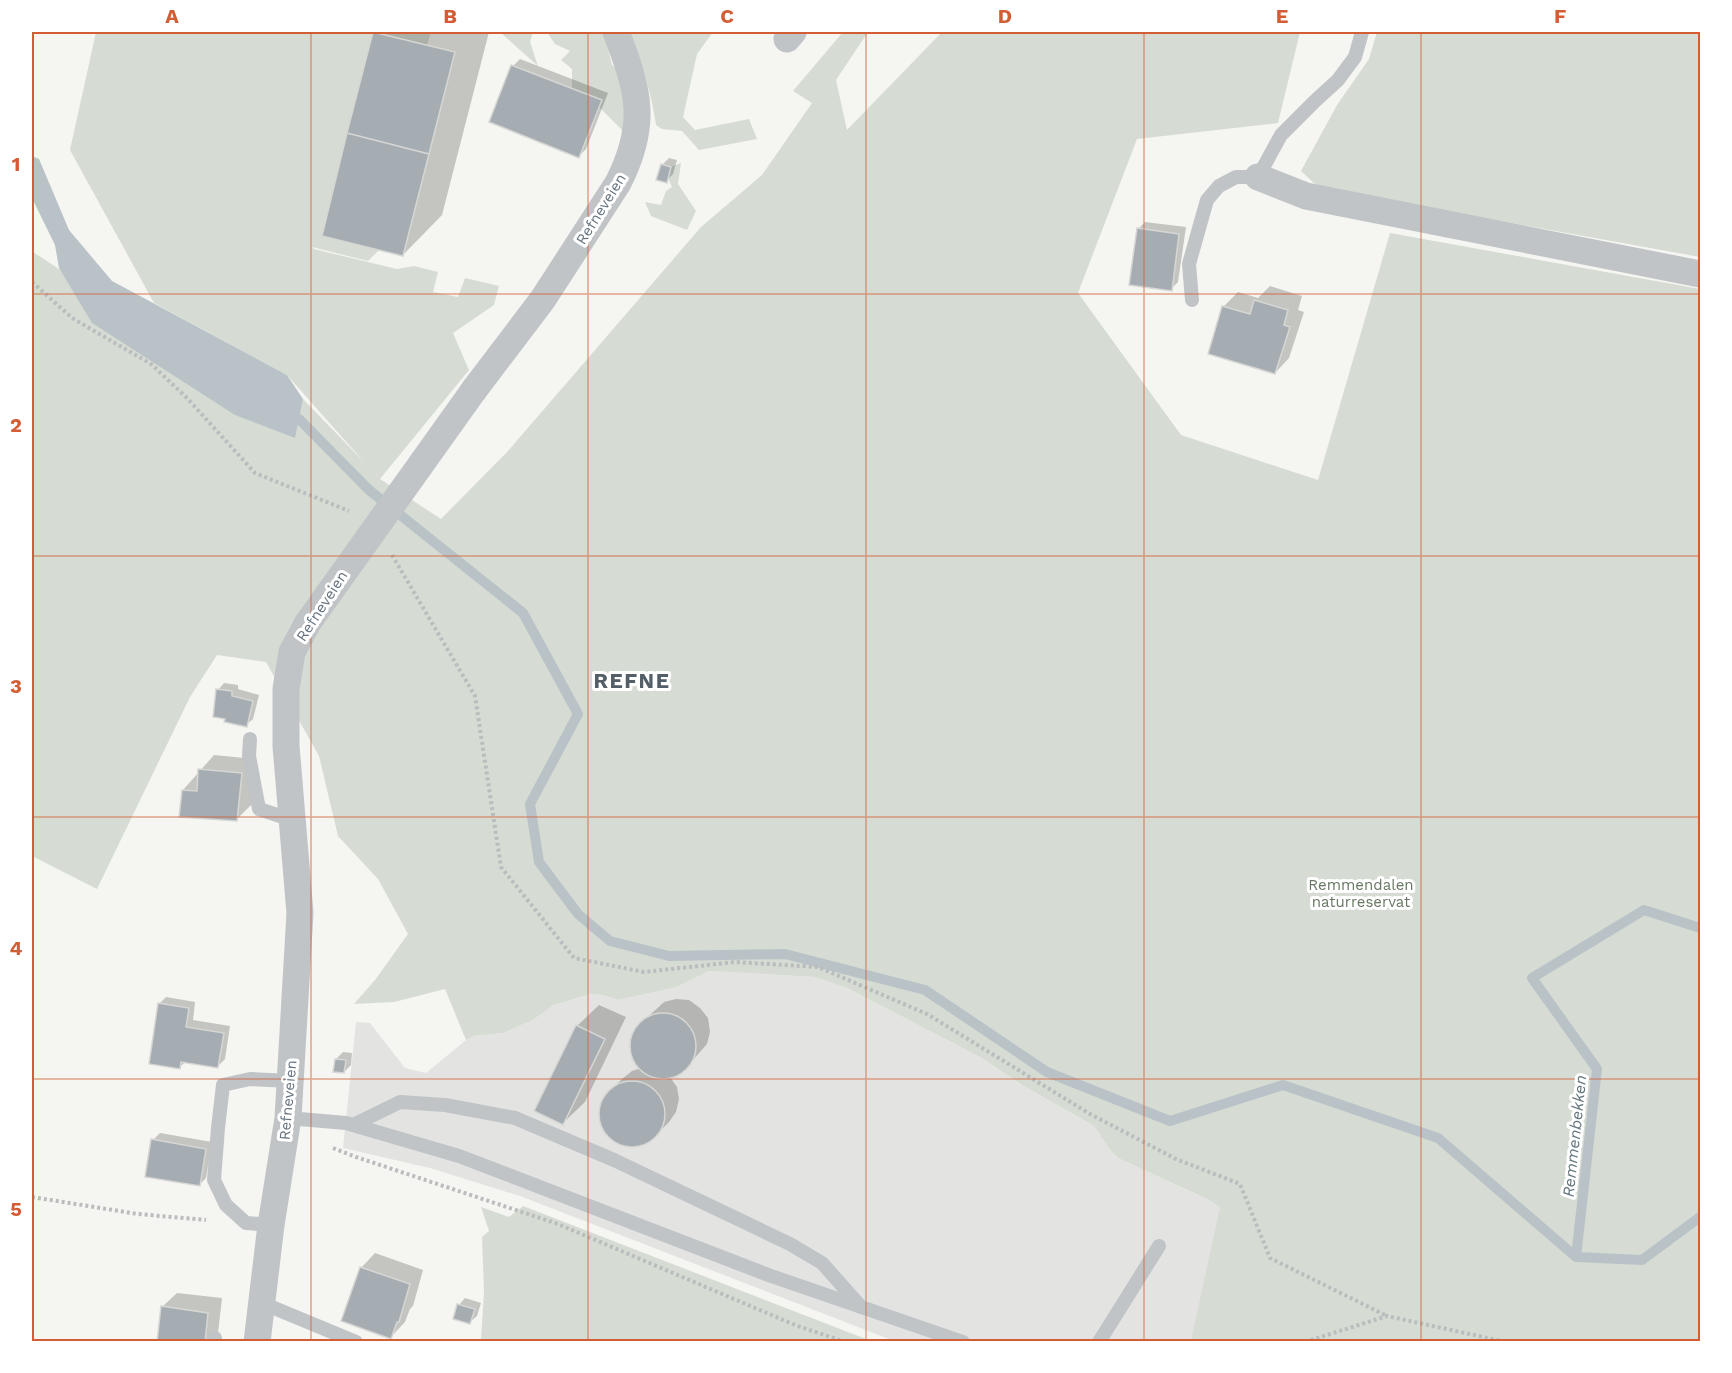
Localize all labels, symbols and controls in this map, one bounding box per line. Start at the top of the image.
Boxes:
text: A [165,4,179,28]
text: B [443,4,457,28]
text: C [720,4,734,28]
text: D [998,4,1012,28]
text: E [1276,4,1288,28]
text: F [1554,4,1566,28]
text: 1 [12,152,20,176]
street label: Refneveien [572,170,630,248]
text: 2 [10,413,22,437]
street label: Refneveien [293,567,351,645]
district label: REFNE [594,668,670,693]
text: 3 [10,674,22,698]
park label: Remmendalen naturreservat [1308,876,1414,911]
text: 4 [10,936,23,960]
street label: Refneveien [276,1059,300,1141]
water label: Remmenbekken [1559,1074,1590,1198]
text: 5 [10,1197,22,1221]

